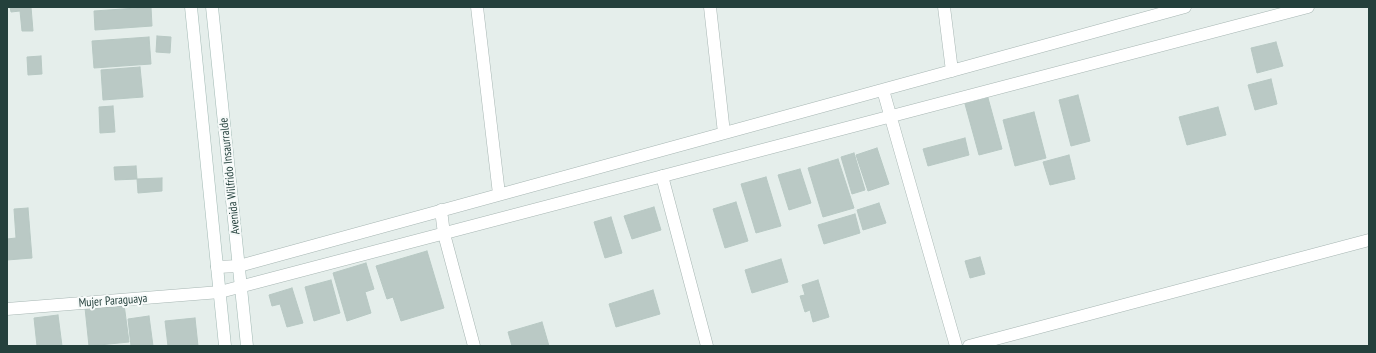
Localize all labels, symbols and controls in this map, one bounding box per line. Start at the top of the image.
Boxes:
street label: Avenida Wilfrido Insaurralde [217,117,243,235]
street label: Mujer Paraguaya [78,291,148,311]

